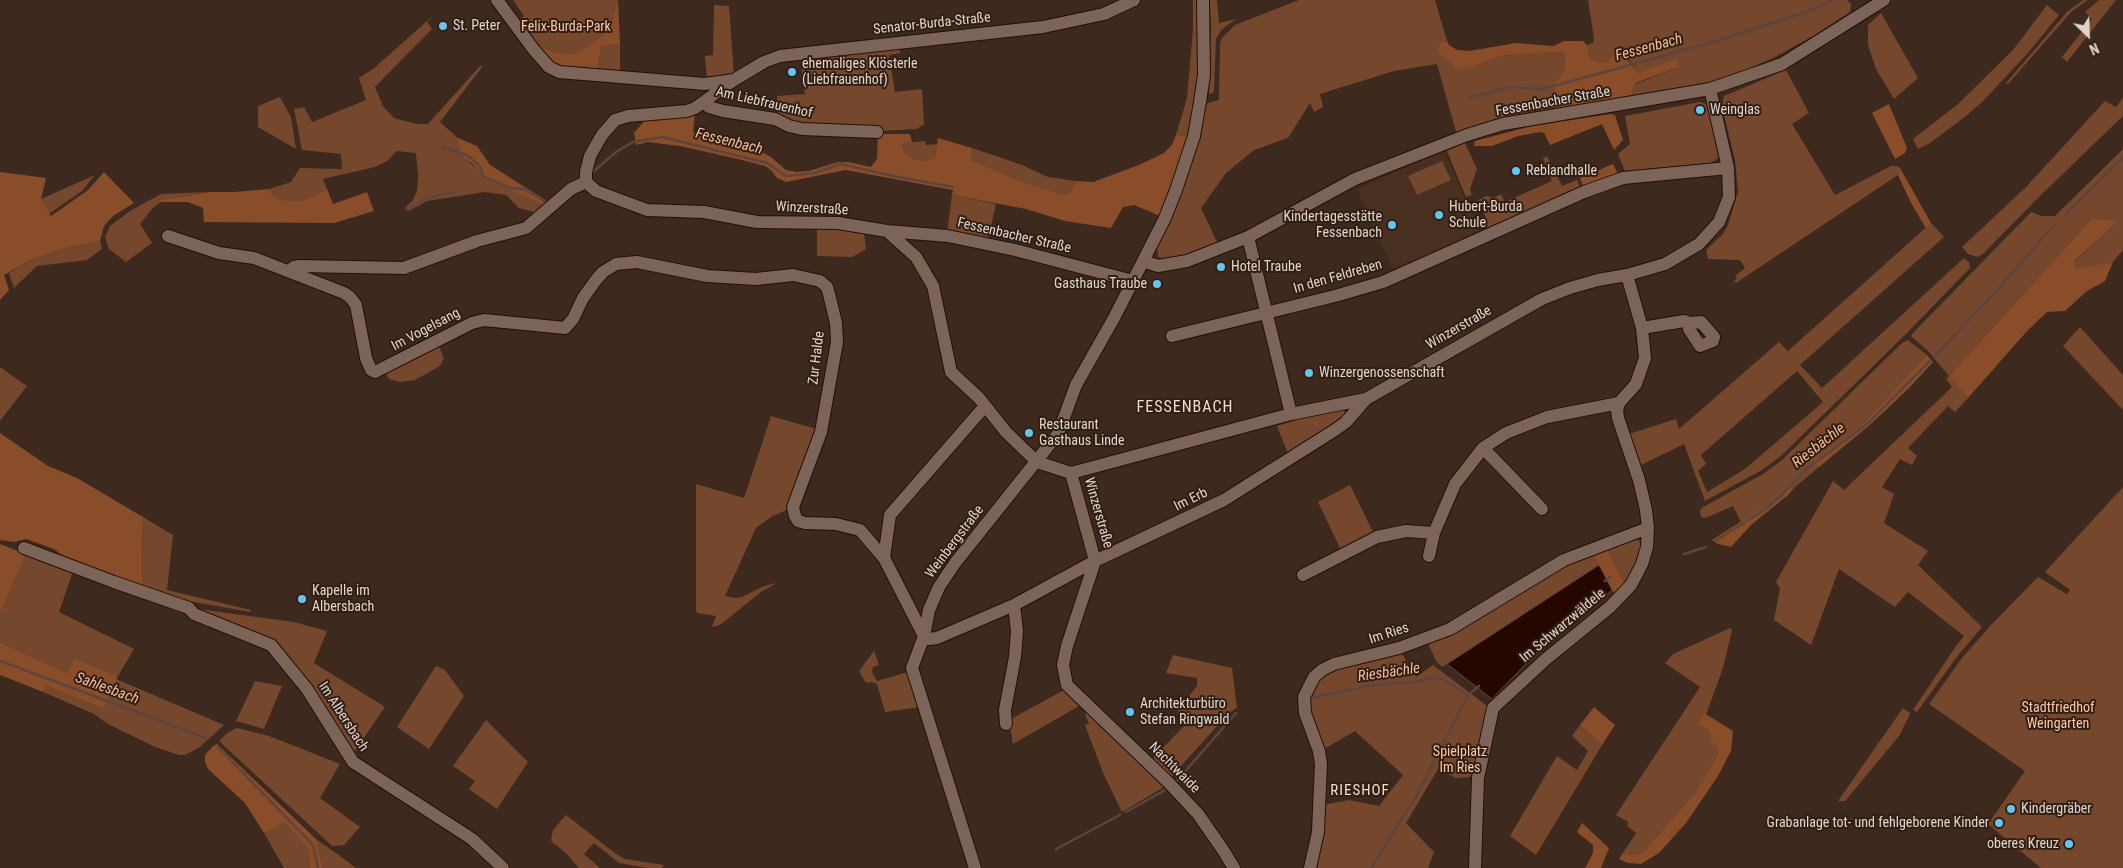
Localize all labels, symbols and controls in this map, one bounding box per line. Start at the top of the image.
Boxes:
street label: Senator-Burda-Straße [873,9,991,39]
north arrow [2063,10,2113,60]
place label: St. Peter [453,18,501,34]
park label: Felix-Burda-Park [521,19,611,35]
marker: St. Peter [437,20,449,32]
water label: Fessenbach [1613,30,1685,66]
text: N [2087,40,2101,58]
place label: ehemaliges Klösterle (Liebfrauenhof) [802,56,918,88]
marker: ehemaliges Klösterle (Liebfrauenhof) [786,66,798,78]
street label: Am Liebfrauenhof [714,84,814,122]
street label: Fessenbacher Straße [1494,84,1612,120]
place label: Weinglas [1710,102,1760,118]
marker: Weinglas [1694,104,1706,116]
water label: Fessenbach [693,125,765,159]
place label: Reblandhalle [1526,163,1597,179]
marker: Reblandhalle [1510,165,1522,177]
street label: Winzerstraße [775,199,849,219]
place label: Hubert-Burda Schule [1449,199,1522,232]
place label: Kindertagesstätte Fessenbach [1283,209,1382,242]
marker: Hubert-Burda Schule [1433,209,1445,221]
street label: Fessenbacher Straße [956,215,1072,257]
marker: Kindertagesstätte Fessenbach [1386,219,1398,231]
street label: In den Feldreben [1292,256,1384,298]
place label: Hotel Traube [1231,259,1302,275]
marker: Hotel Traube [1215,261,1227,273]
place label: Gasthaus Traube [1054,276,1147,292]
marker: Gasthaus Traube [1151,278,1163,290]
street label: Winzerstraße [1423,303,1495,353]
street label: Im Vogelsang [389,305,463,355]
street label: Zur Halde [805,330,829,386]
place label: Winzergenossenschaft [1319,365,1445,381]
marker: Winzergenossenschaft [1303,367,1315,379]
district label: FESSENBACH [1135,398,1235,418]
place label: Restaurant Gasthaus Linde [1039,417,1124,450]
water label: Riesbächle [1789,420,1849,472]
marker: Restaurant Gasthaus Linde [1023,427,1035,439]
street label: Winzerstraße [1080,476,1116,550]
street label: Im Erb [1171,485,1211,515]
street label: Weinbergstraße [922,502,988,582]
place label: Kapelle im Albersbach [312,583,374,616]
street label: Im Schwarzwäldele [1517,585,1609,667]
marker: Kapelle im Albersbach [296,593,308,605]
street label: Im Ries [1367,620,1411,648]
water label: Riesbächle [1357,660,1421,686]
water label: Sahlesbach [73,669,141,709]
street label: Im Albersbach [314,679,372,755]
place label: Architekturbüro Stefan Ringwald [1140,696,1229,729]
park label: Stadtfriedhof Weingarten [2022,700,2094,732]
marker: Architekturbüro Stefan Ringwald [1124,706,1136,718]
street label: Nachtwaide [1145,739,1203,797]
park label: Spielplatz Im Ries [1433,744,1487,776]
district label: RIESHOF [1329,782,1391,800]
place label: Kindergräber [2021,801,2092,817]
marker: Kindergräber [2005,803,2017,815]
place label: Grabanlage tot- und fehlgeborene Kinder [1767,815,1989,831]
marker: Grabanlage tot- und fehlgeborene Kinder [1993,817,2005,829]
place label: oberes Kreuz [1987,836,2059,852]
marker: oberes Kreuz [2063,838,2075,850]

